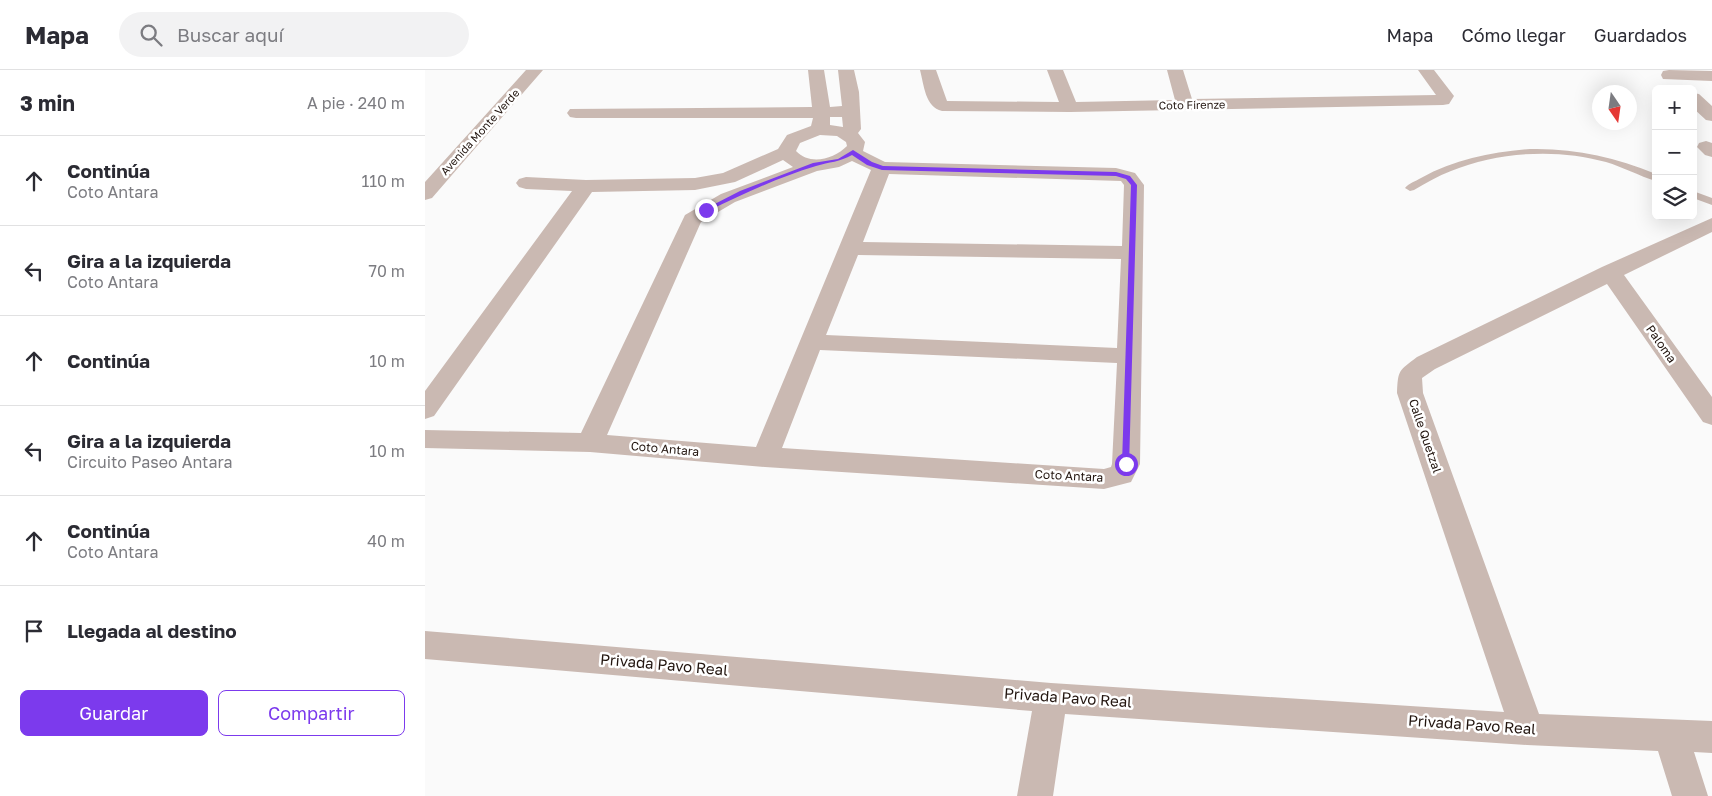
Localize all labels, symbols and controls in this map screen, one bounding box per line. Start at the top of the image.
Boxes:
search box [119,12,469,57]
text: Mapa [25,20,89,49]
icon: search [137,21,165,49]
text: Buscar aquí [177,23,284,46]
text: Mapa [1387,24,1433,46]
text: Cómo llegar [1461,24,1566,46]
text: Guardados [1594,24,1687,46]
north arrow [1592,85,1637,130]
map controls [1652,85,1697,220]
button: + [1652,85,1697,130]
street label: Avenida Monte Verde [438,86,522,177]
text: 3 min [20,90,75,116]
text: A pie · 240 m [307,93,405,113]
street label: Coto Firenze [1159,97,1225,112]
button: − [1652,130,1697,175]
text: Continúa [67,159,150,182]
icon: ahead [20,167,48,195]
text: 110 m [361,171,405,191]
button: layers [1652,175,1697,220]
text: Coto Antara [67,182,158,202]
route end [695,199,718,222]
text: Gira a la izquierda [67,249,231,272]
icon: left [20,257,48,285]
text: 70 m [368,261,405,281]
text: Coto Antara [67,272,158,292]
street label: Paloma [1643,322,1680,366]
icon: ahead [20,347,48,375]
text: Continúa [67,349,150,372]
text: 10 m [369,351,405,371]
street label: Calle Quetzal [1406,397,1445,475]
text: Gira a la izquierda [67,429,231,452]
icon: left [20,437,48,465]
street label: Coto Antara [630,438,700,459]
text: 10 m [369,441,405,461]
text: Circuito Paseo Antara [67,452,233,472]
route start [1115,453,1138,476]
street label: Coto Antara [1034,466,1104,485]
text: Continúa [67,519,150,542]
icon: ahead [20,527,48,555]
text: 40 m [367,531,405,551]
text: Coto Antara [67,542,158,562]
icon: arrive [20,617,48,645]
text: Llegada al destino [67,619,237,642]
street label: Privada Pavo Real [599,649,729,679]
street label: Privada Pavo Real [1003,684,1133,710]
button: Guardar [20,690,208,736]
button: Compartir [218,690,405,736]
street label: Privada Pavo Real [1407,711,1537,737]

